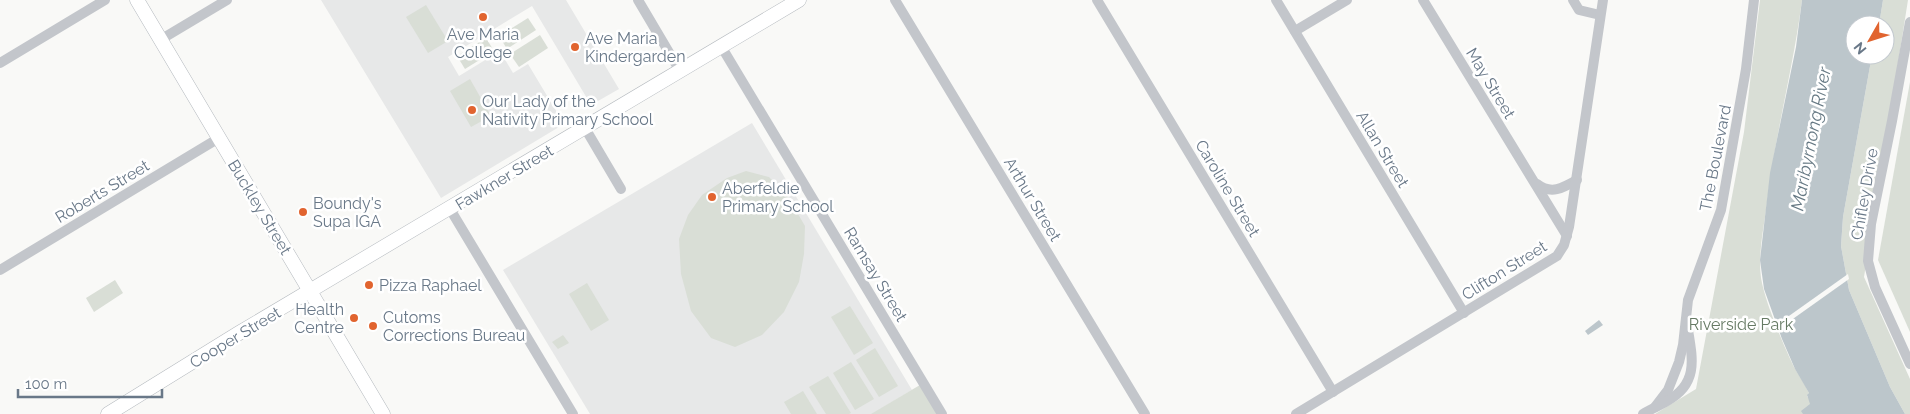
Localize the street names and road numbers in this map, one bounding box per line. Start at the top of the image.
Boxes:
street label: May Street [1462,44,1519,123]
street label: The Boulevard [1696,103,1735,213]
street label: Allan Street [1352,107,1413,192]
street label: Caroline Street [1191,136,1264,241]
street label: Fawkner Street [452,140,557,214]
street label: Chifley Drive [1847,147,1882,241]
street label: Arthur Street [1000,154,1065,245]
street label: Roberts Street [52,156,153,227]
street label: Buckley Street [224,156,296,259]
street label: Ramsay Street [840,224,912,325]
street label: Clifton Street [1458,236,1551,304]
street label: Cooper Street [186,302,285,372]

